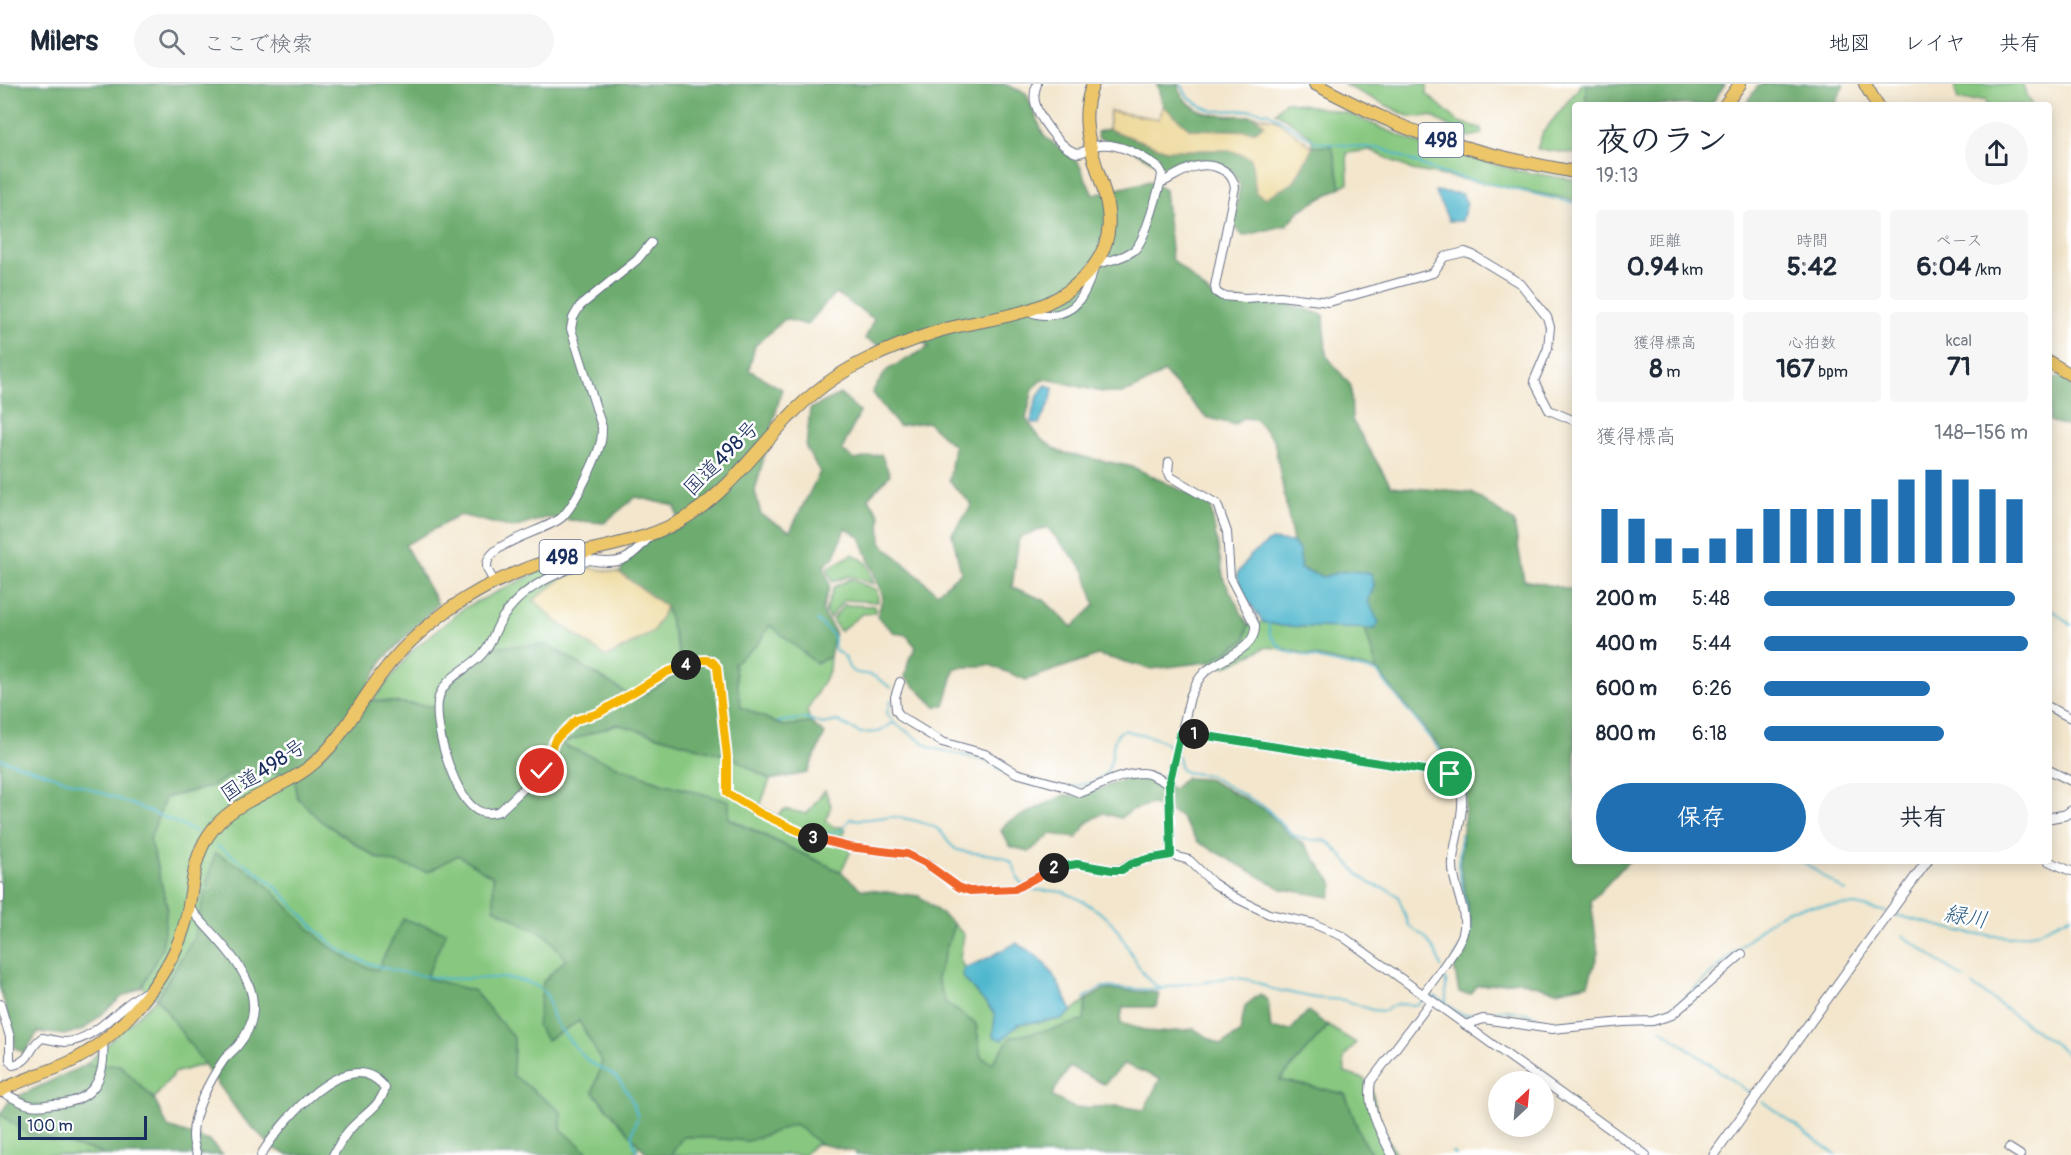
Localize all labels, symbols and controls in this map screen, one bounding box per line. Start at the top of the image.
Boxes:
search box [134,14,554,68]
text: Milers [30,24,98,59]
icon: search [155,25,188,58]
text: ここで検索 [203,30,313,58]
text: 地図 [1829,30,1871,57]
text: レイヤ [1904,30,1966,57]
text: 共有 [1999,30,2041,57]
text: 夜のラン [1596,120,1728,161]
button: share [1965,122,2028,185]
road number: 498 [1418,123,1464,157]
text: 19:13 [1596,163,1638,188]
text: 距離 [1649,231,1681,251]
text: 時間 [1796,231,1828,251]
text: ペース [1935,231,1983,251]
text: 0.94 [1627,251,1679,283]
text: 5:42 [1787,251,1837,283]
text: 6:04 [1916,251,1971,283]
text: km [1679,260,1703,280]
text: /km [1971,260,2002,280]
text: kcal [1946,331,1972,351]
text: 獲得標高 [1633,333,1697,353]
text: 心拍数 [1788,333,1836,353]
text: 71 [1947,351,1971,383]
text: 8 [1650,353,1663,385]
text: 167 [1776,353,1815,385]
text: m [1663,362,1680,382]
text: bpm [1815,362,1848,382]
street label: 国道498号 [678,415,765,502]
text: 148–156 m [1934,420,2028,445]
text: 獲得標高 [1596,424,1676,449]
road number: 498 [540,540,584,574]
text: 200 m [1596,586,1657,611]
text: 5:48 [1692,586,1730,611]
text: 400 m [1596,631,1657,656]
text: 5:44 [1692,631,1731,656]
pin: 4 [671,650,701,680]
text: 4 [681,655,691,675]
text: 600 m [1596,676,1657,701]
text: 6:26 [1692,676,1732,701]
pin: 1 [1179,719,1209,749]
text: 800 m [1596,721,1656,746]
text: 6:18 [1692,721,1727,746]
text: 1 [1191,724,1197,744]
street label: 国道498号 [215,733,311,808]
pin [516,745,567,796]
pin [1424,748,1475,799]
icon: check [525,754,558,787]
icon: arrive [1433,757,1466,790]
button: 保存 [1596,783,1806,852]
button: 共有 [1818,783,2028,852]
pin: 3 [798,823,828,853]
text: 3 [809,828,817,848]
pin: 2 [1039,853,1069,883]
text: 2 [1050,858,1058,878]
water label: 緑川 [1942,899,1990,935]
north arrow [1488,1071,1554,1137]
map controls [1488,1071,1554,1137]
scale bar [18,1113,147,1140]
text: 100 m [27,1116,73,1136]

